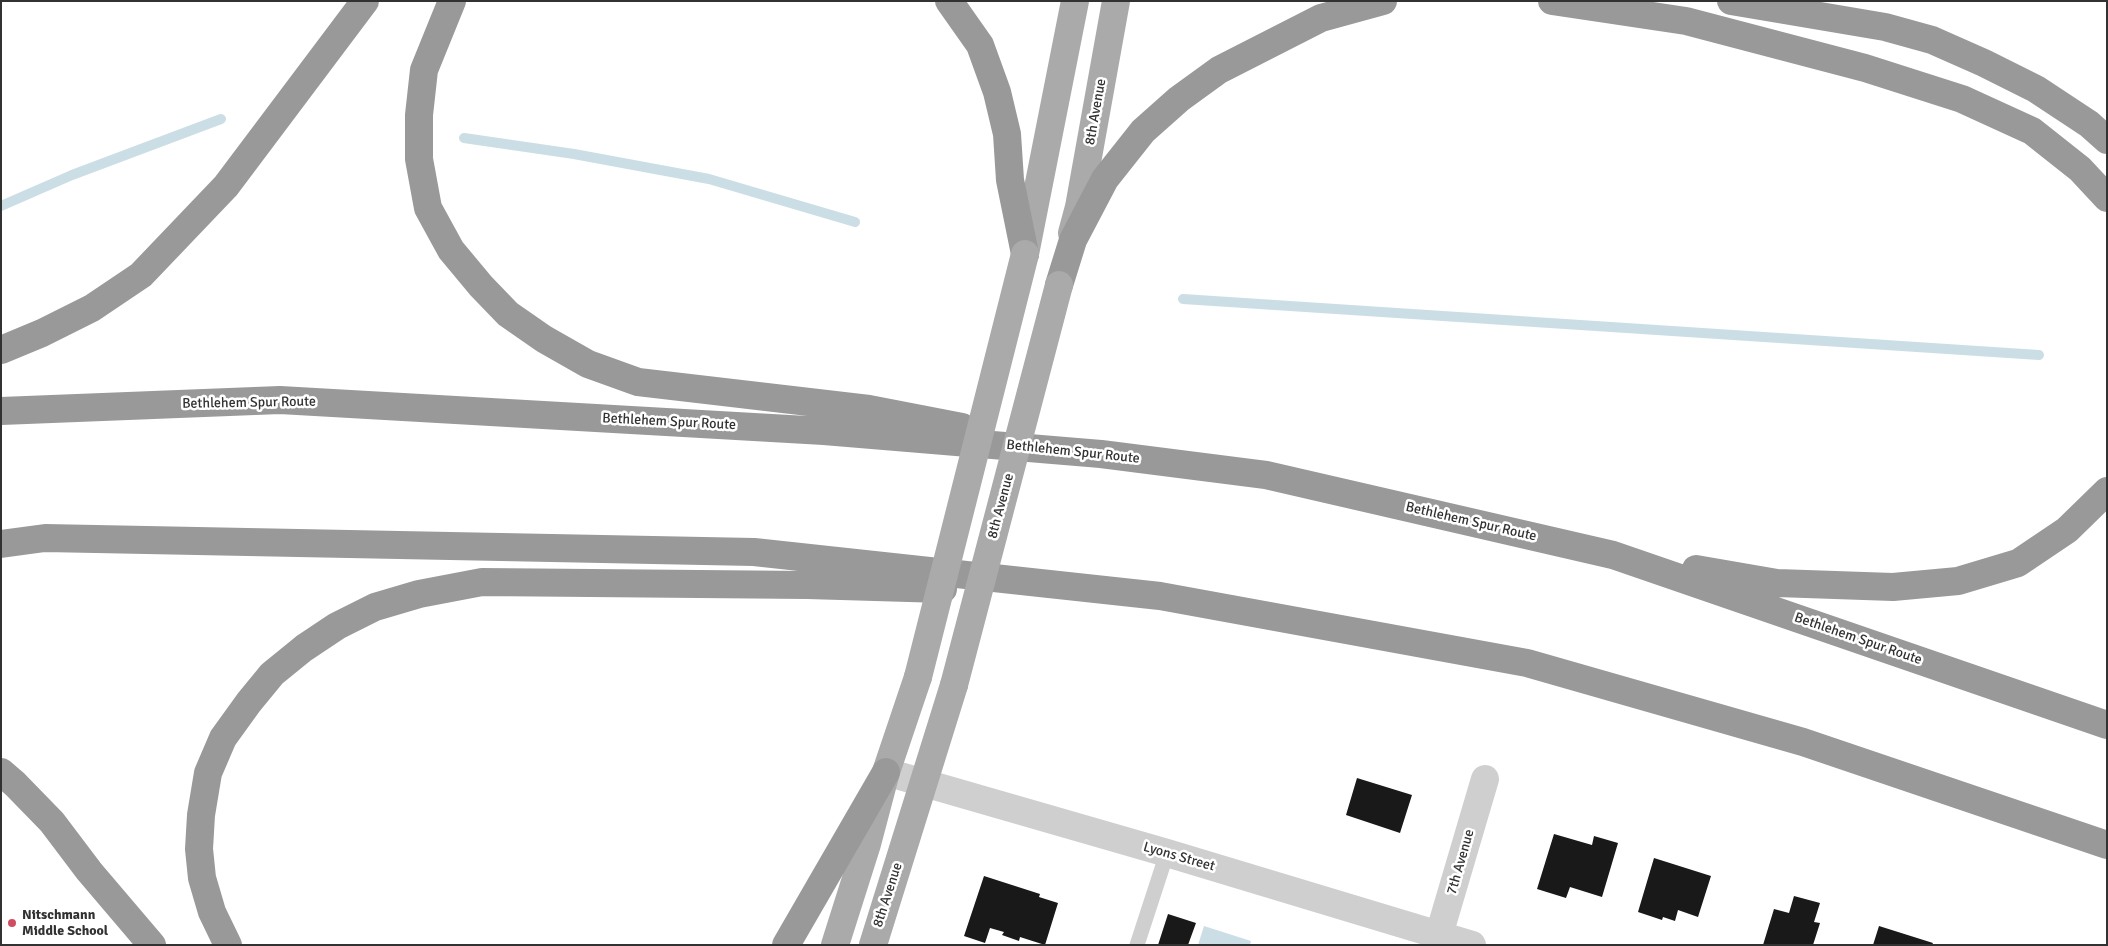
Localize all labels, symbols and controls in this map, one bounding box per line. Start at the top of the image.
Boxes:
street label: 8th Avenue [1082,78,1110,146]
street label: Bethlehem Spur Route [182,393,316,413]
street label: Bethlehem Spur Route [602,410,736,434]
street label: Bethlehem Spur Route [1006,437,1140,467]
street label: 8th Avenue [984,471,1018,541]
street label: Bethlehem Spur Route [1404,499,1538,545]
street label: Bethlehem Spur Route [1792,609,1924,669]
street label: 7th Avenue [1444,828,1478,896]
street label: Lyons Street [1141,839,1217,875]
street label: 8th Avenue [870,861,906,929]
place label: Nitschmann Middle School [22,907,108,940]
marker: Nitschmann Middle School [6,917,18,929]

